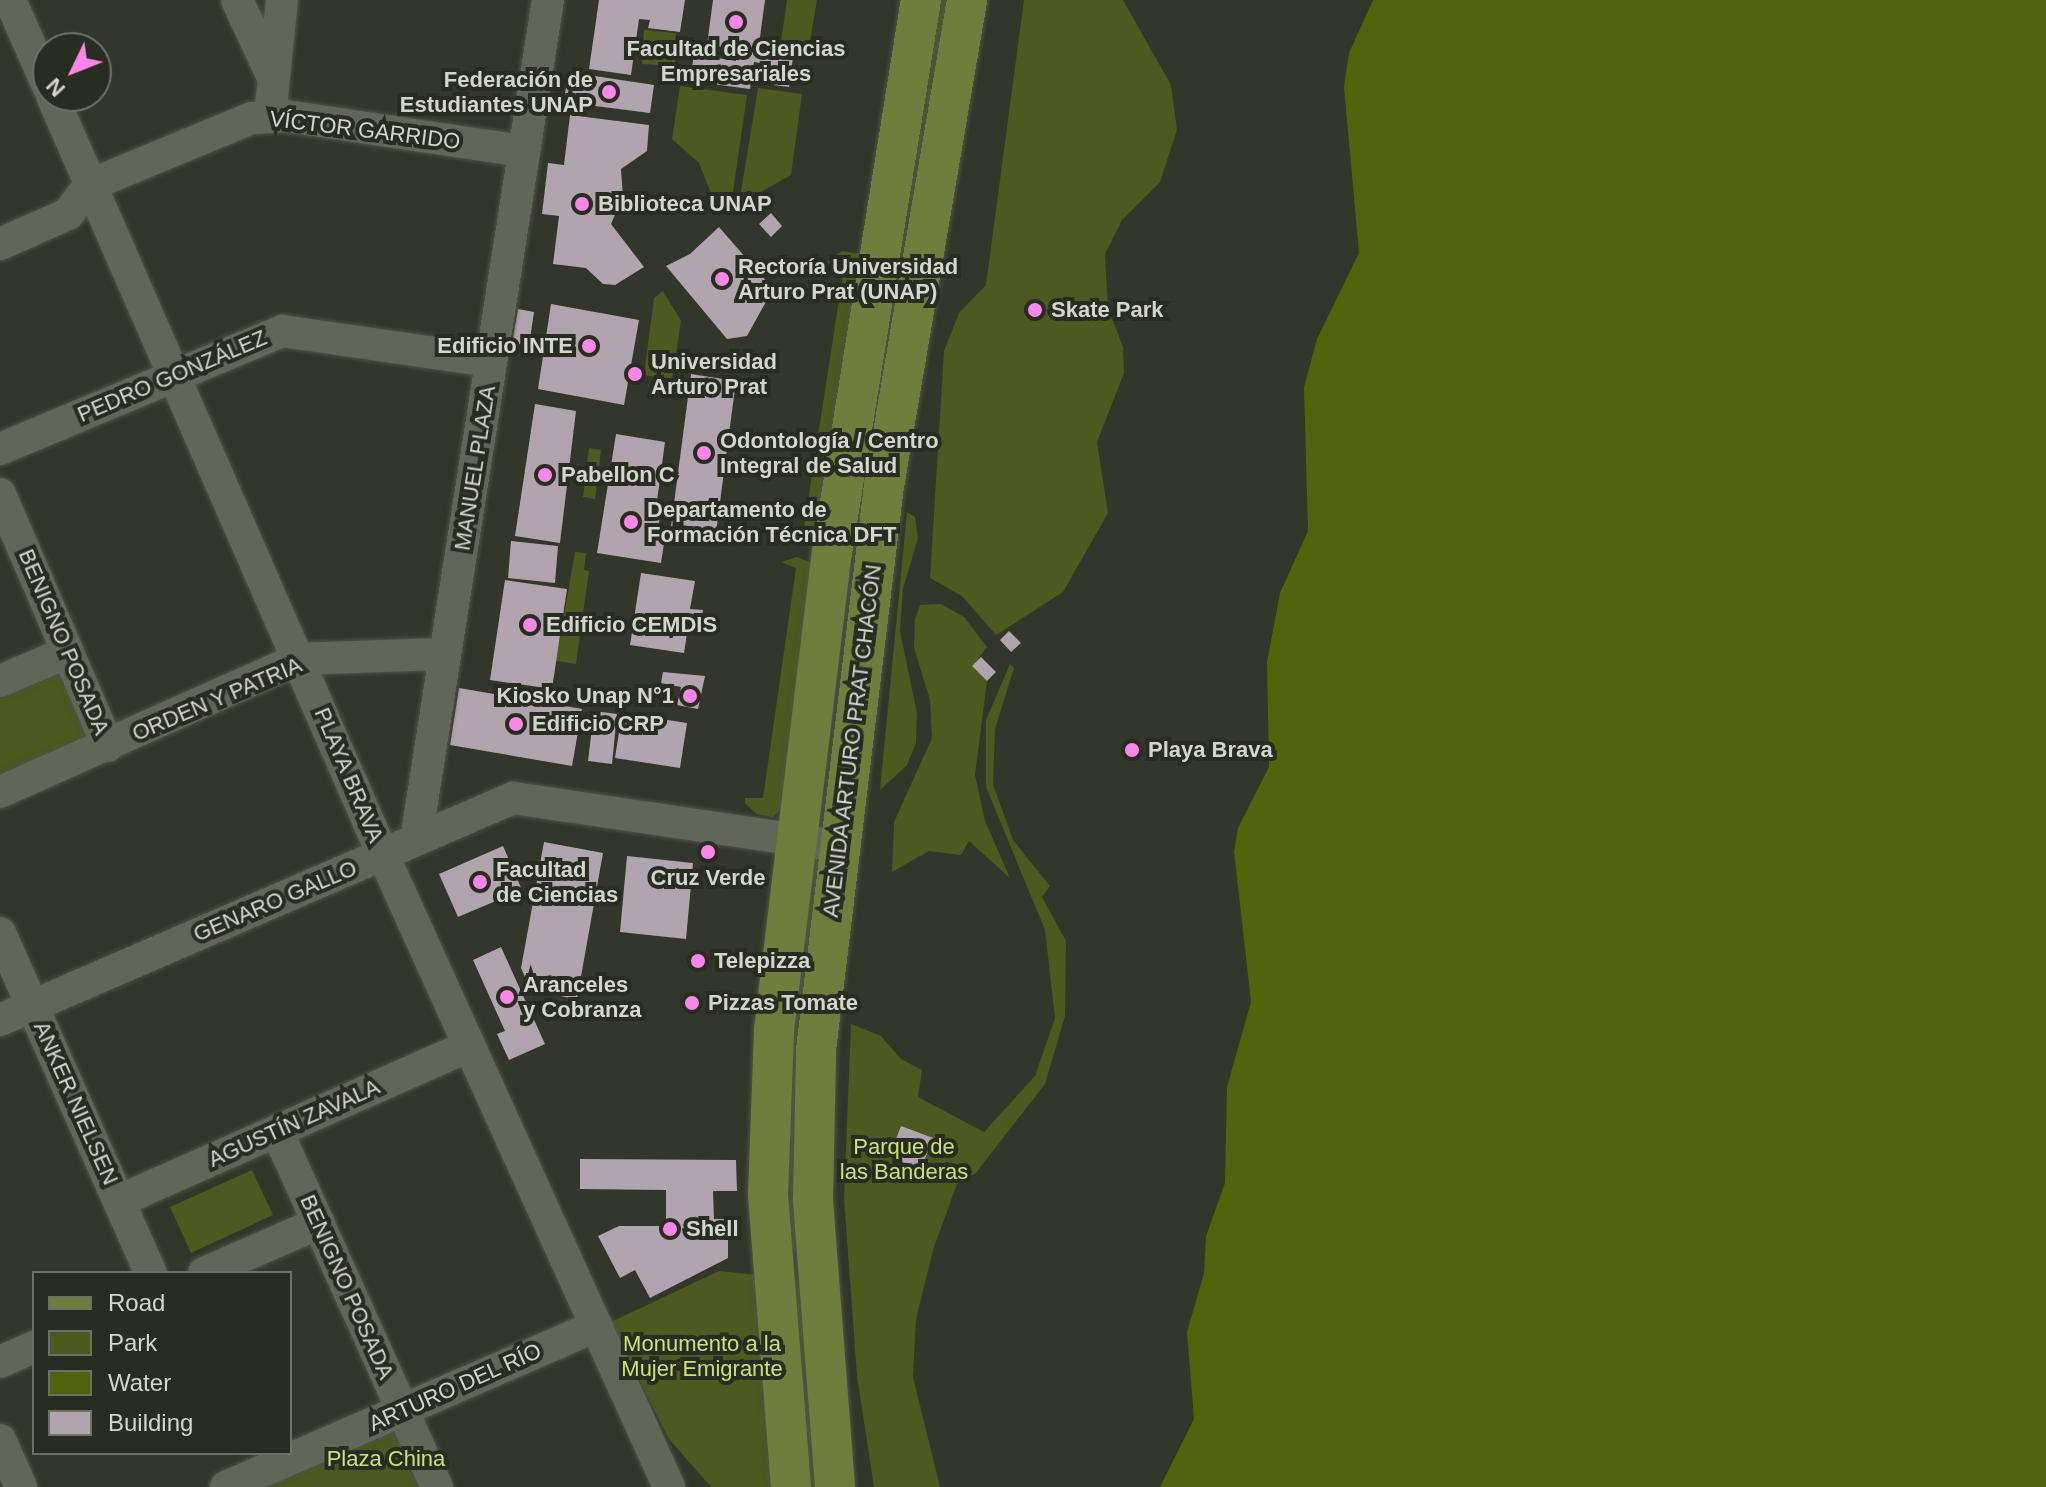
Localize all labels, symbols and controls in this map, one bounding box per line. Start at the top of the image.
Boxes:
marker: Facultad de Ciencias Empresariales [727,13,745,31]
north arrow [32,32,112,112]
place label: Facultad de Ciencias Empresariales [627,35,845,86]
place label: Federación de Estudiantes UNAP [400,66,593,118]
text: N [41,73,70,102]
marker: Federación de Estudiantes UNAP [600,83,618,101]
street label: VÍCTOR GARRIDO [268,105,462,155]
place label: Biblioteca UNAP [598,191,772,217]
marker: Biblioteca UNAP [573,195,591,213]
place label: Rectoría Universidad Arturo Prat (UNAP) [738,253,958,304]
marker: Rectoría Universidad Arturo Prat (UNAP) [713,270,731,288]
place label: Skate Park [1051,297,1164,323]
marker: Skate Park [1026,301,1044,319]
street label: PEDRO GONZÁLEZ [73,324,271,428]
place label: Edificio INTE [437,333,573,359]
marker: Edificio INTE [580,337,598,355]
place label: Universidad Arturo Prat [651,348,777,400]
marker: Universidad Arturo Prat [626,365,644,383]
street label: MANUEL PLAZA [449,383,501,553]
place label: Odontología / Centro Integral de Salud [720,427,939,478]
marker: Odontología / Centro Integral de Salud [695,444,713,462]
place label: Pabellon C [561,462,675,488]
marker: Pabellon C [536,466,554,484]
place label: Departamento de Formación Técnica DFT [647,496,896,548]
marker: Departamento de Formación Técnica DFT [622,513,640,531]
street label: BENIGNO POSADA [13,545,115,739]
street label: AVENIDA ARTURO PRAT CHACÓN [817,562,887,920]
place label: Edificio CEMDIS [546,612,717,638]
marker: Edificio CEMDIS [521,616,539,634]
street label: ORDEN Y PATRIA [128,651,306,747]
place label: Kiosko Unap N°1 [497,683,674,709]
marker: Kiosko Unap N°1 [681,687,699,705]
street label: PLAYA BRAVA [309,703,389,847]
place label: Edificio CRP [532,711,664,737]
marker: Edificio CRP [507,715,525,733]
place label: Playa Brava [1148,737,1273,763]
marker: Playa Brava [1123,741,1141,759]
marker: Cruz Verde [699,843,717,861]
street label: GENARO GALLO [189,855,361,947]
place label: Facultad de Ciencias [496,856,618,908]
place label: Cruz Verde [651,865,765,891]
marker: Facultad de Ciencias [471,873,489,891]
place label: Telepizza [714,948,810,974]
marker: Telepizza [689,952,707,970]
place label: Aranceles y Cobranza [523,971,642,1022]
marker: Aranceles y Cobranza [498,988,516,1006]
place label: Pizzas Tomate [708,990,858,1016]
marker: Pizzas Tomate [683,994,701,1012]
street label: ANKER NIELSEN [28,1017,124,1189]
street label: AGUSTÍN ZAVALA [204,1073,384,1173]
park label: Parque de las Banderas [840,1133,968,1184]
street label: BENIGNO POSADA [294,1191,400,1383]
place label: Shell [686,1216,739,1242]
marker: Shell [661,1220,679,1238]
legend [32,1271,292,1455]
text: Road [108,1289,165,1316]
text: Park [108,1329,157,1356]
park label: Monumento a la Mujer Emigrante [621,1330,783,1382]
street label: ARTURO DEL RÍO [364,1337,546,1437]
text: Water [108,1369,171,1396]
text: Building [108,1409,193,1436]
park label: Plaza China [327,1446,445,1472]

